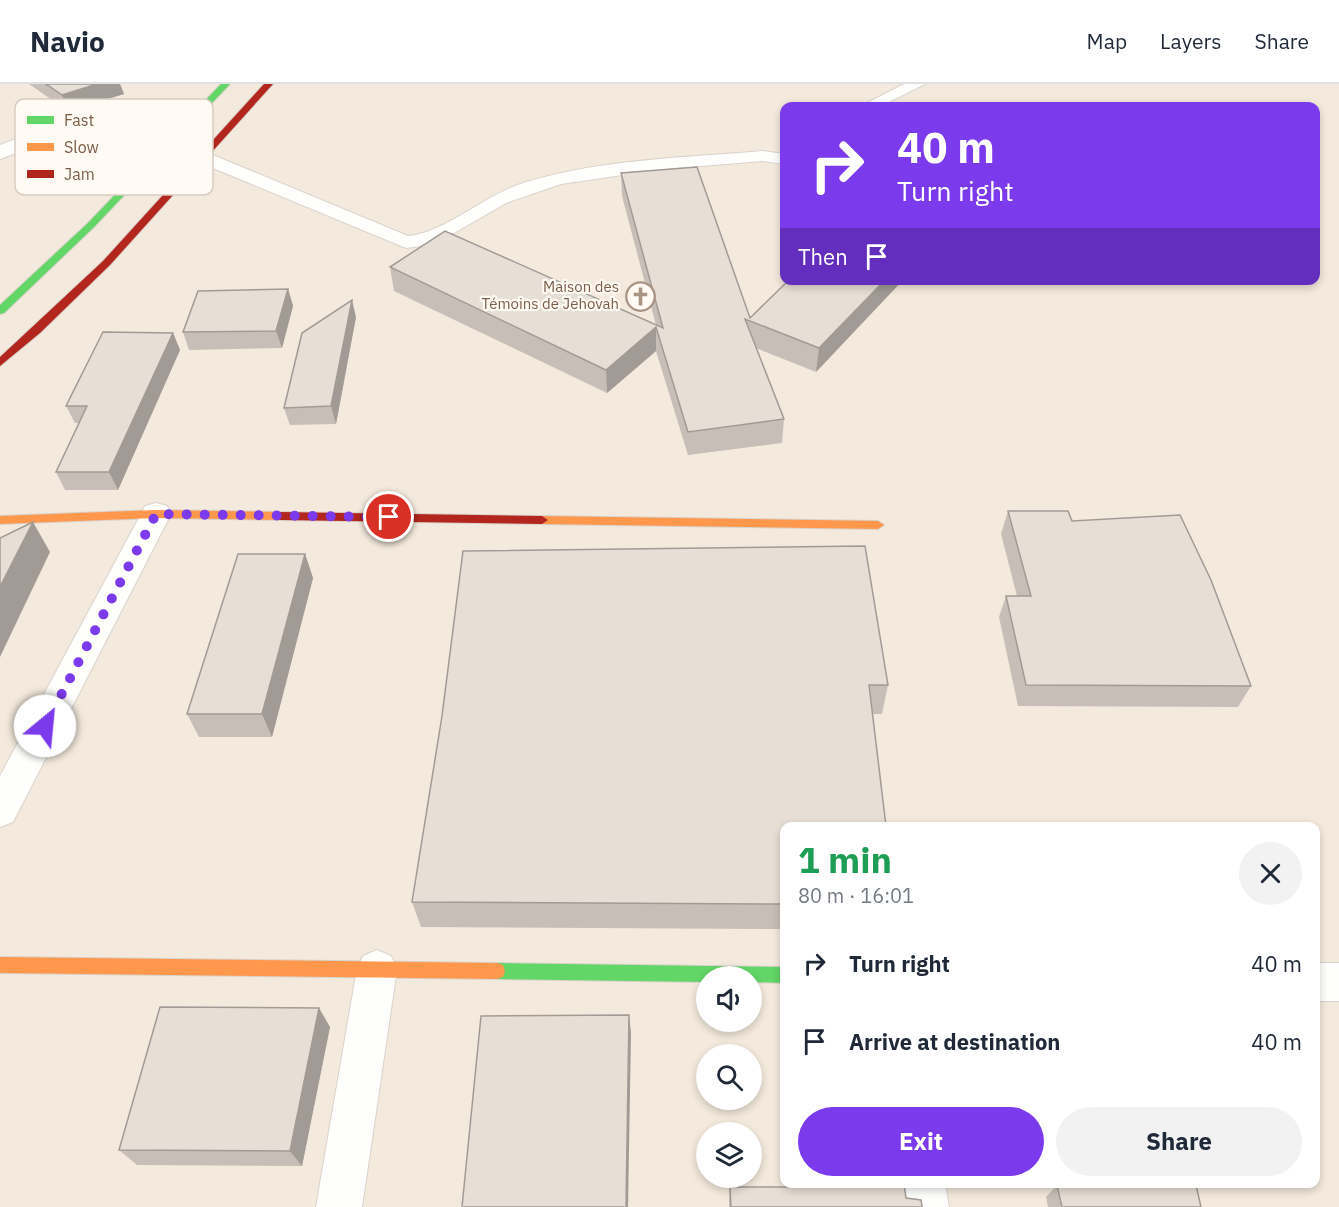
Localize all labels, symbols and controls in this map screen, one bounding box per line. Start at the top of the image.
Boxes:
text: Navio [30,23,105,60]
text: Map [1087,27,1127,55]
text: Layers [1160,27,1222,55]
text: Share [1255,27,1309,55]
legend [15,99,213,195]
text: Fast [64,110,94,130]
text: 40 m [897,120,995,175]
icon: right [798,126,876,204]
text: Slow [64,137,99,157]
text: Jam [64,164,95,184]
text: Turn right [897,173,1014,208]
icon: arrive [860,240,893,273]
text: Then [798,242,848,271]
place label: Maison des Témoins de Jehovah [482,277,619,313]
church icon: Maison des Témoins de Jehovah [624,280,656,312]
pin [363,491,414,542]
icon: arrive [372,500,405,533]
position arrow [13,694,77,758]
text: 1 min [798,836,892,883]
button: close [1239,842,1302,905]
text: 80 m · 16:01 [798,882,914,909]
icon: right [798,947,831,980]
text: Turn right [849,949,950,978]
text: 40 m [1251,949,1302,978]
map controls [696,966,762,1188]
button: sound [696,966,762,1032]
icon: arrive [798,1025,831,1058]
text: Arrive at destination [849,1027,1060,1056]
text: 40 m [1251,1027,1302,1056]
button: search [696,1044,762,1110]
button: Exit [798,1107,1044,1176]
button: Share [1056,1107,1302,1176]
button: layers [696,1122,762,1188]

